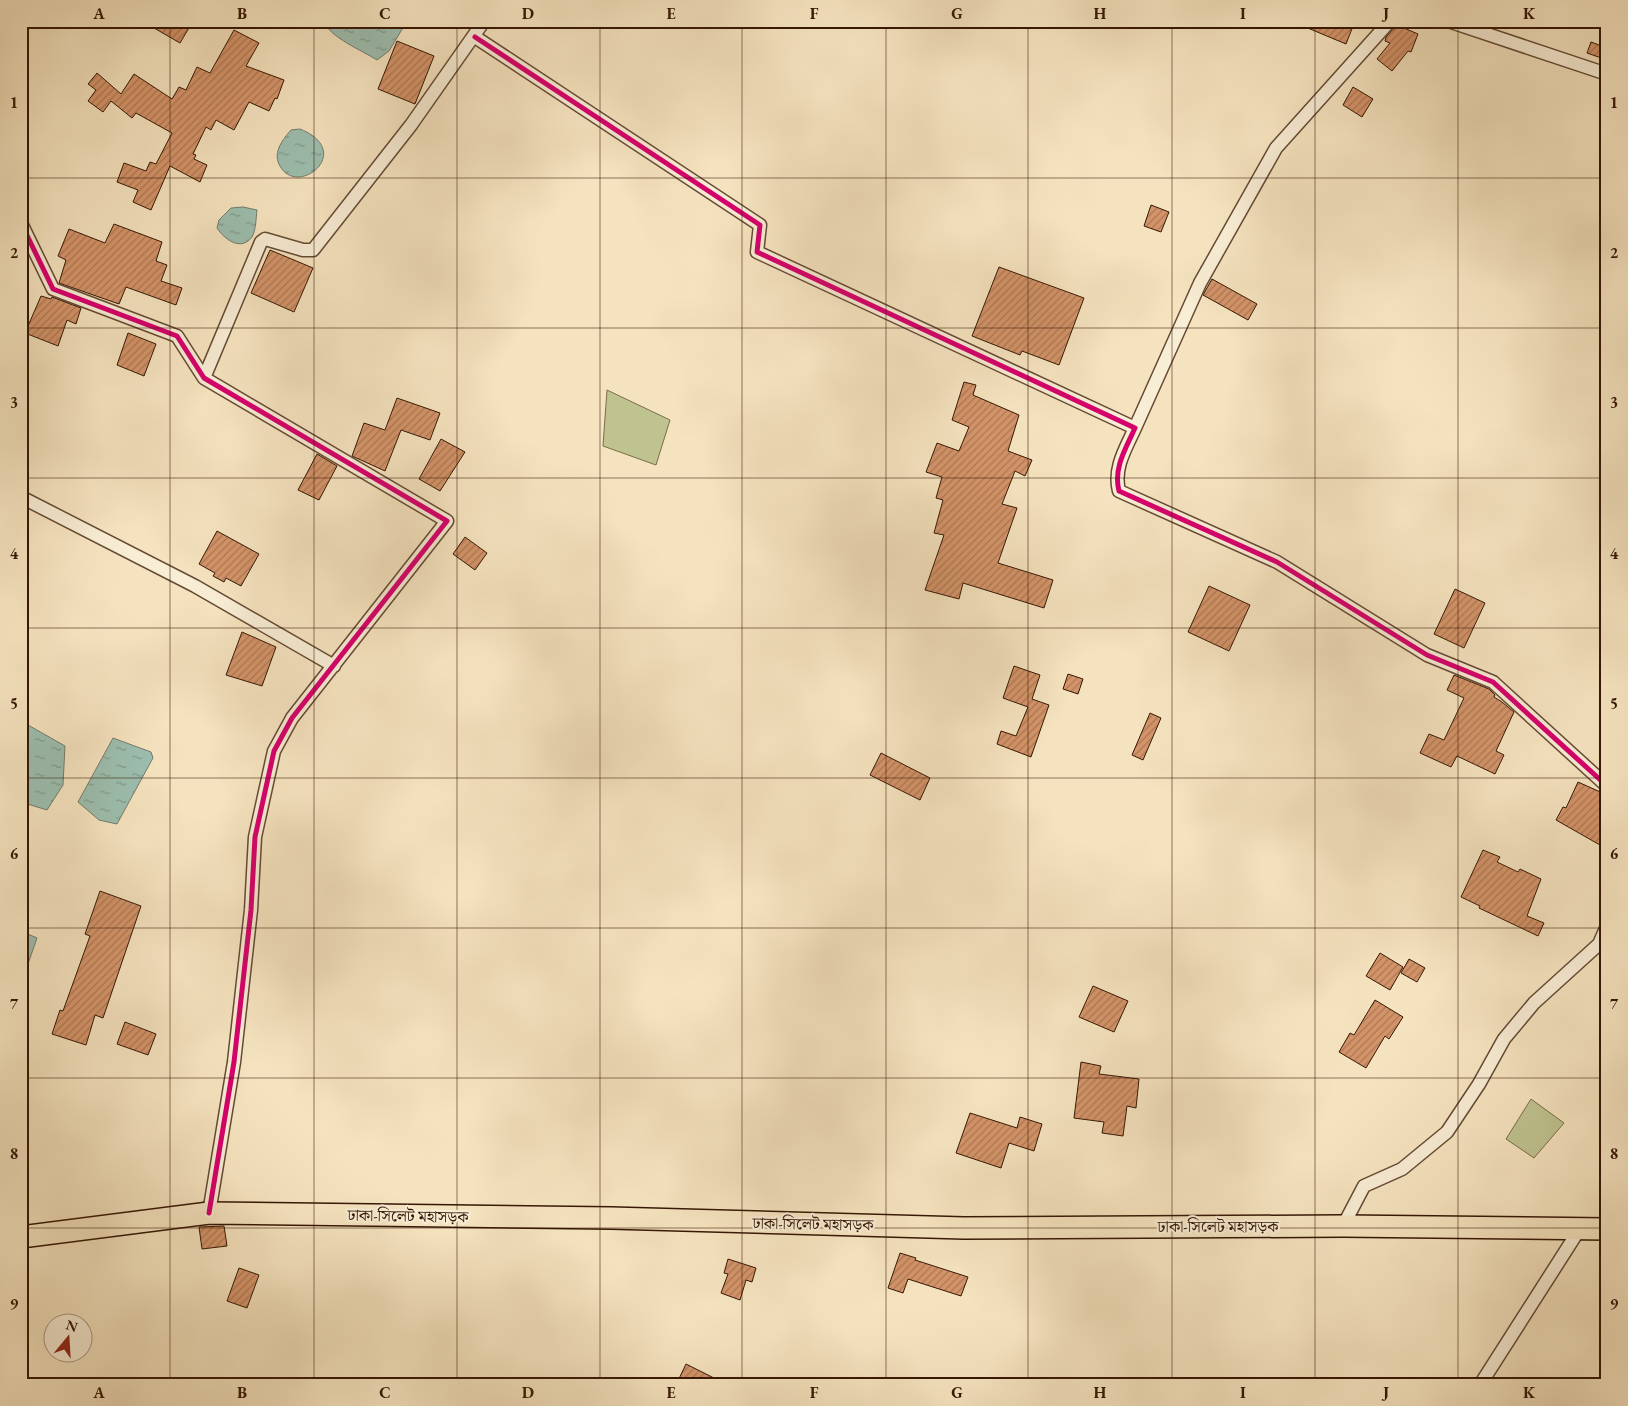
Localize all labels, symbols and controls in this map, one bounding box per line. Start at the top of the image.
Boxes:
text: A [92,3,105,24]
text: B [237,3,247,24]
text: C [379,3,391,24]
text: D [522,3,534,24]
text: E [666,3,676,24]
text: F [810,3,819,24]
text: G [951,3,963,24]
text: H [1094,3,1107,24]
text: I [1240,3,1246,24]
text: J [1381,3,1389,24]
text: K [1523,3,1536,24]
text: 1 [10,92,18,113]
text: 1 [1610,92,1618,113]
text: 2 [10,242,19,263]
text: 2 [1610,242,1619,263]
text: 3 [10,392,18,413]
text: 3 [1610,392,1618,413]
text: 4 [10,543,19,564]
text: 4 [1610,543,1619,564]
text: 5 [10,693,18,714]
text: 5 [1610,693,1618,714]
text: 6 [10,843,19,864]
text: 6 [1610,843,1619,864]
text: 7 [10,993,19,1014]
text: 7 [1610,993,1619,1014]
text: 8 [10,1143,18,1164]
text: 8 [1610,1143,1618,1164]
street label: ঢাকা-সিলেট মহাসড়ক [346,1204,469,1228]
street label: ঢাকা-সিলেট মহাসড়ক [751,1212,874,1236]
street label: ঢাকা-সিলেট মহাসড়ক [1157,1216,1279,1237]
text: 9 [10,1293,19,1314]
text: 9 [1610,1293,1619,1314]
north arrow [42,1314,92,1364]
text: N [64,1315,81,1336]
text: A [92,1382,105,1403]
text: B [237,1382,247,1403]
text: C [379,1382,391,1403]
text: D [522,1382,534,1403]
text: E [666,1382,676,1403]
text: F [810,1382,819,1403]
text: G [951,1382,963,1403]
text: H [1094,1382,1107,1403]
text: I [1240,1382,1246,1403]
text: J [1381,1382,1389,1403]
text: K [1523,1382,1536,1403]

